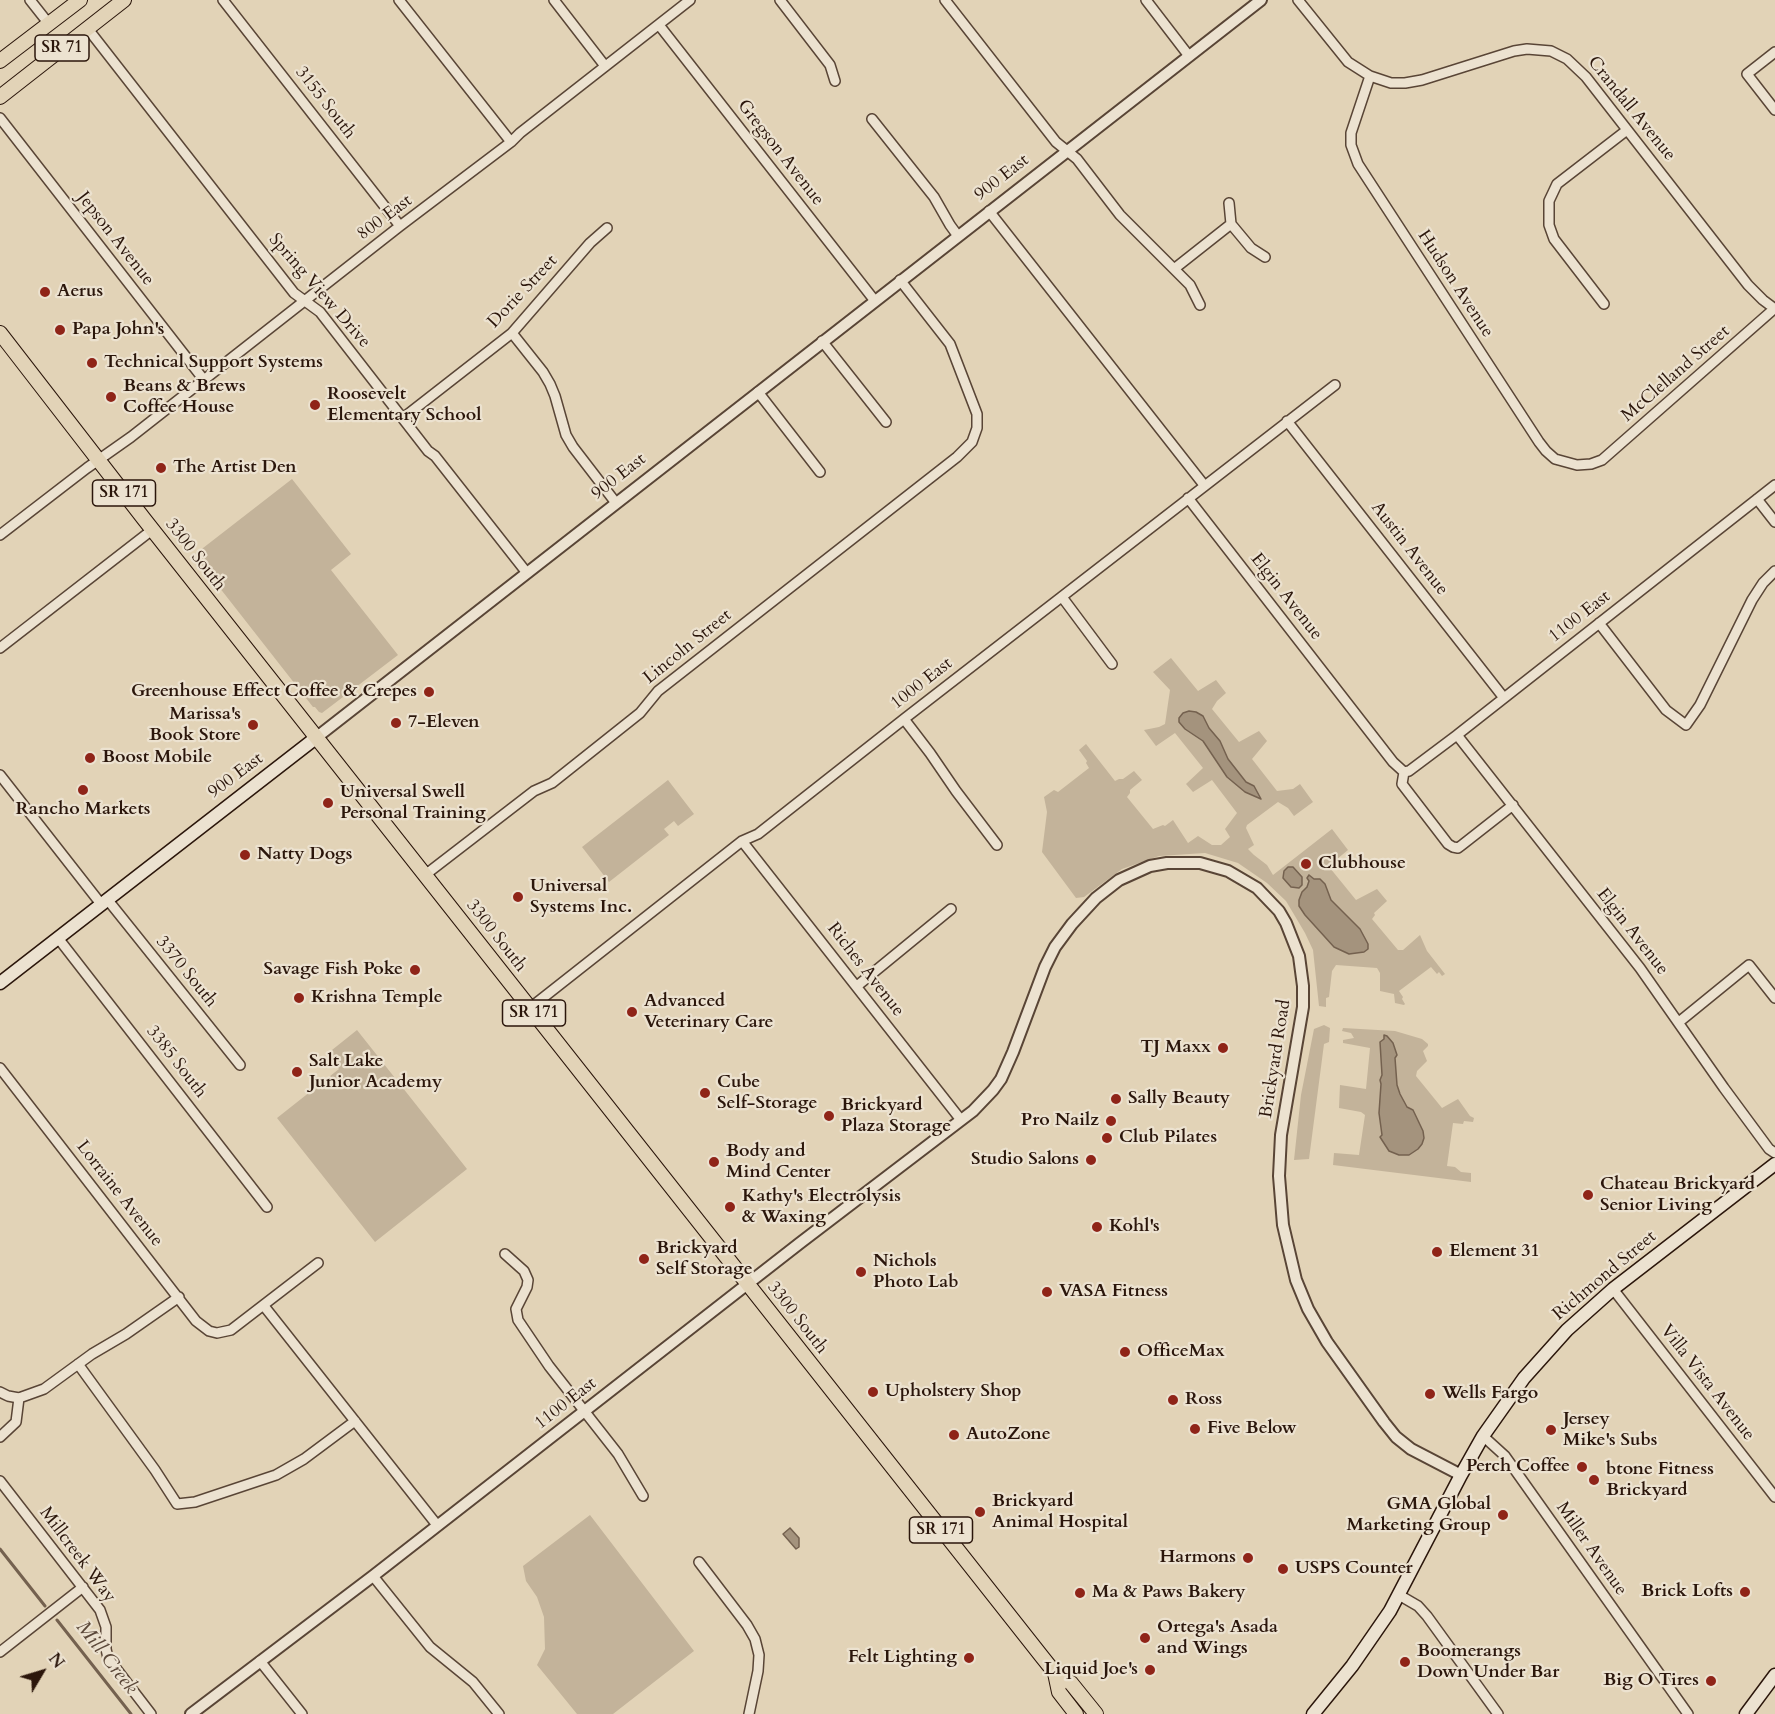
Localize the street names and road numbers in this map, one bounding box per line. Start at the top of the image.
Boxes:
road number: SR 71 [35,35,89,61]
street label: Crandall Avenue [1582,52,1680,166]
street label: 3155 South [290,63,360,143]
street label: Gregson Avenue [732,96,828,210]
street label: 900 East [970,150,1034,206]
street label: Jepson Avenue [72,188,158,290]
street label: 800 East [353,190,417,246]
street label: Hudson Avenue [1412,226,1498,342]
street label: Spring View Drive [263,229,375,353]
street label: Dorie Street [484,251,562,333]
street label: McClelland Street [1617,321,1735,427]
street label: 900 East [587,449,651,505]
road number: SR 171 [92,480,156,506]
street label: Austin Avenue [1366,498,1452,600]
street label: 3300 South [160,515,230,595]
street label: Elgin Avenue [1245,549,1327,645]
street label: 1100 East [1545,586,1615,648]
street label: Lincoln Street [640,605,736,689]
street label: 1000 East [887,653,957,715]
street label: 900 East [204,748,268,804]
street label: Elgin Avenue [1591,884,1673,980]
street label: 3300 South [461,896,531,976]
street label: Riches Avenue [822,919,908,1021]
street label: 3370 South [151,932,221,1012]
street label: Brickyard Road [1256,998,1296,1120]
road number: SR 171 [502,1000,566,1026]
street label: 3385 South [141,1022,211,1102]
street label: Lorraine Avenue [71,1137,167,1251]
street label: Richmond Street [1549,1226,1661,1326]
street label: 3300 South [762,1278,832,1358]
street label: Villa Vista Avenue [1655,1321,1759,1445]
street label: 1100 East [531,1373,601,1435]
street label: Miller Avenue [1551,1498,1631,1600]
street label: Millcreek Way [34,1503,120,1607]
road number: SR 171 [910,1517,972,1543]

